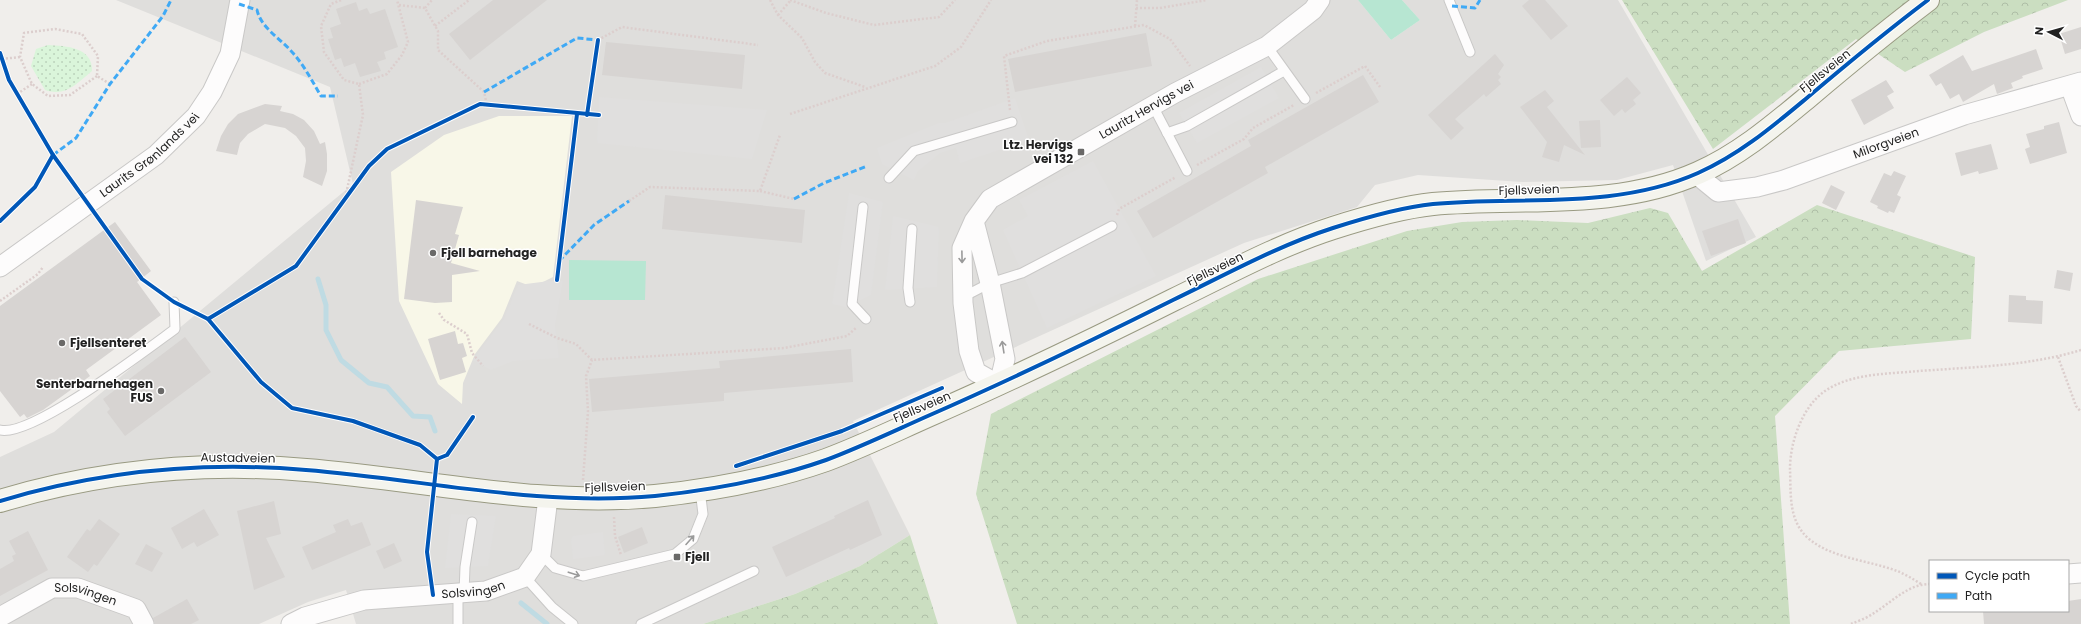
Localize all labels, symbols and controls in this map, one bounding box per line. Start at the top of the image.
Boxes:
north arrow [2029,12,2069,52]
text: N [2031,26,2047,36]
street label: Fjellsveien [1796,45,1854,96]
street label: Lauritz Hervigs vei [1096,76,1197,143]
street label: Laurits Grønlands vei [96,110,204,201]
street label: Milorgveien [1850,123,1921,162]
place label: Ltz. Hervigs vei 132 [1003,136,1073,167]
marker: Ltz. Hervigs vei 132 [1076,147,1086,157]
street label: Fjellsveien [1498,180,1560,199]
place label: Fjell barnehage [441,244,537,261]
marker: Fjell barnehage [428,248,438,258]
street label: Fjellsveien [1184,248,1246,290]
one-way arrow [958,250,966,263]
place label: Fjellsenteret [70,334,147,351]
marker: Fjellsenteret [57,338,67,348]
one-way arrow [999,341,1007,354]
place label: Senterbarnehagen FUS [36,375,153,406]
marker: Senterbarnehagen FUS [156,386,166,396]
street label: Fjellsveien [890,387,953,426]
street label: Austadveien [200,448,276,467]
street label: Fjellsveien [584,477,646,496]
one-way arrow [685,535,694,545]
place label: Fjell [685,548,710,565]
marker: Fjell [672,552,682,562]
legend [1929,560,2069,612]
text: Cycle path [1965,567,2030,584]
one-way arrow [567,570,579,578]
street label: Solsvingen [441,576,507,602]
street label: Solsvingen [54,579,119,609]
text: Path [1965,587,1992,604]

